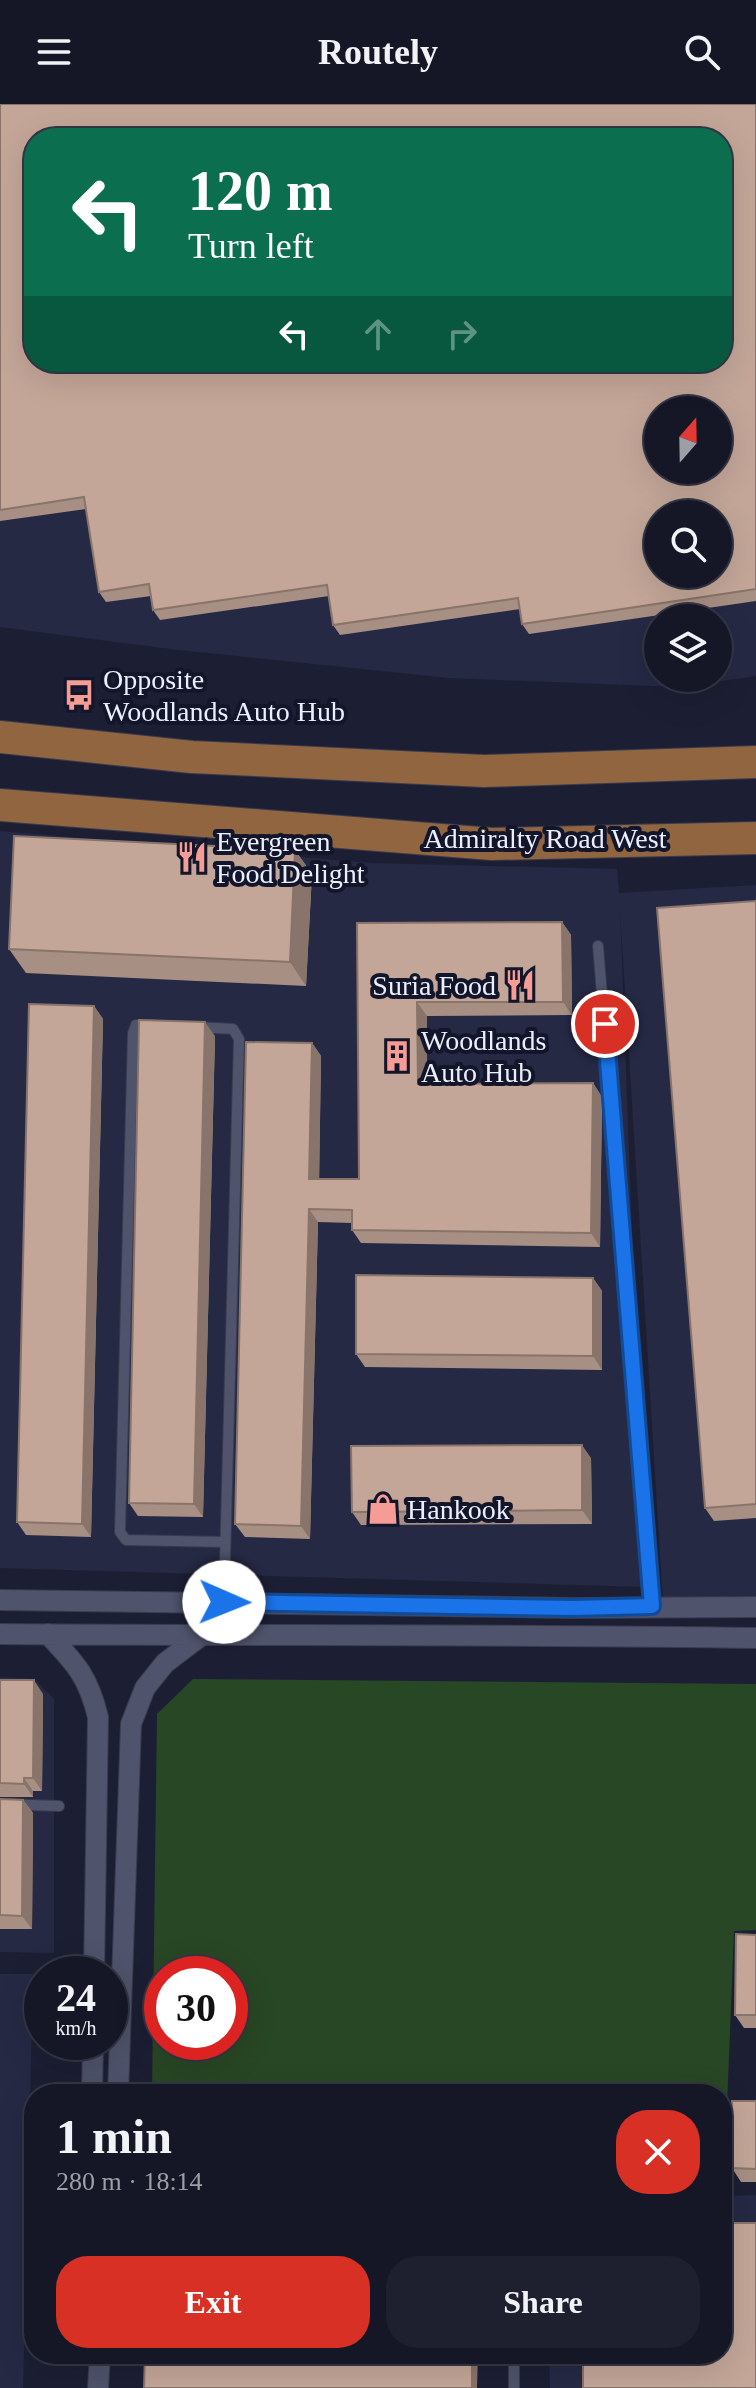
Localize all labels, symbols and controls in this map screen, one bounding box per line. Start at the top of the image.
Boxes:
icon: menu [32,30,76,74]
icon: search [680,30,724,74]
text: Routely [318,32,438,72]
icon: left [56,160,160,264]
text: 120 m [188,160,333,222]
text: Turn left [188,226,314,266]
icon: left [272,312,316,356]
icon: ahead [356,312,400,356]
icon: right [440,312,484,356]
north arrow [644,396,732,484]
map controls [644,396,732,692]
button: search [644,500,732,588]
button: layers [644,604,732,692]
place label: Opposite Woodlands Auto Hub [103,664,345,727]
bus stop icon: Opposite Woodlands Auto Hub [62,678,96,712]
street label: Admiralty Road West [424,823,667,854]
place label: Evergreen Food Delight [216,826,365,889]
restaurant icon: Evergreen Food Delight [175,840,209,874]
restaurant icon: Suria Food [503,968,537,1002]
place label: Suria Food [372,970,496,1001]
pin [571,990,639,1058]
icon: arrive [583,1002,627,1046]
place label: Woodlands Auto Hub [421,1025,546,1088]
building icon: Woodlands Auto Hub [380,1039,414,1073]
shop icon: Hankook [366,1492,400,1526]
place label: Hankook [407,1494,510,1525]
position arrow [182,1560,266,1644]
speed limit sign: 30 [144,1956,248,2060]
text: 24 [56,1975,96,2020]
text: km/h [55,2017,97,2039]
text: 1 min [56,2110,172,2163]
button: close [616,2110,700,2194]
text: 280 m · 18:14 [56,2167,203,2196]
button: Exit [56,2256,370,2348]
button: Share [386,2256,700,2348]

